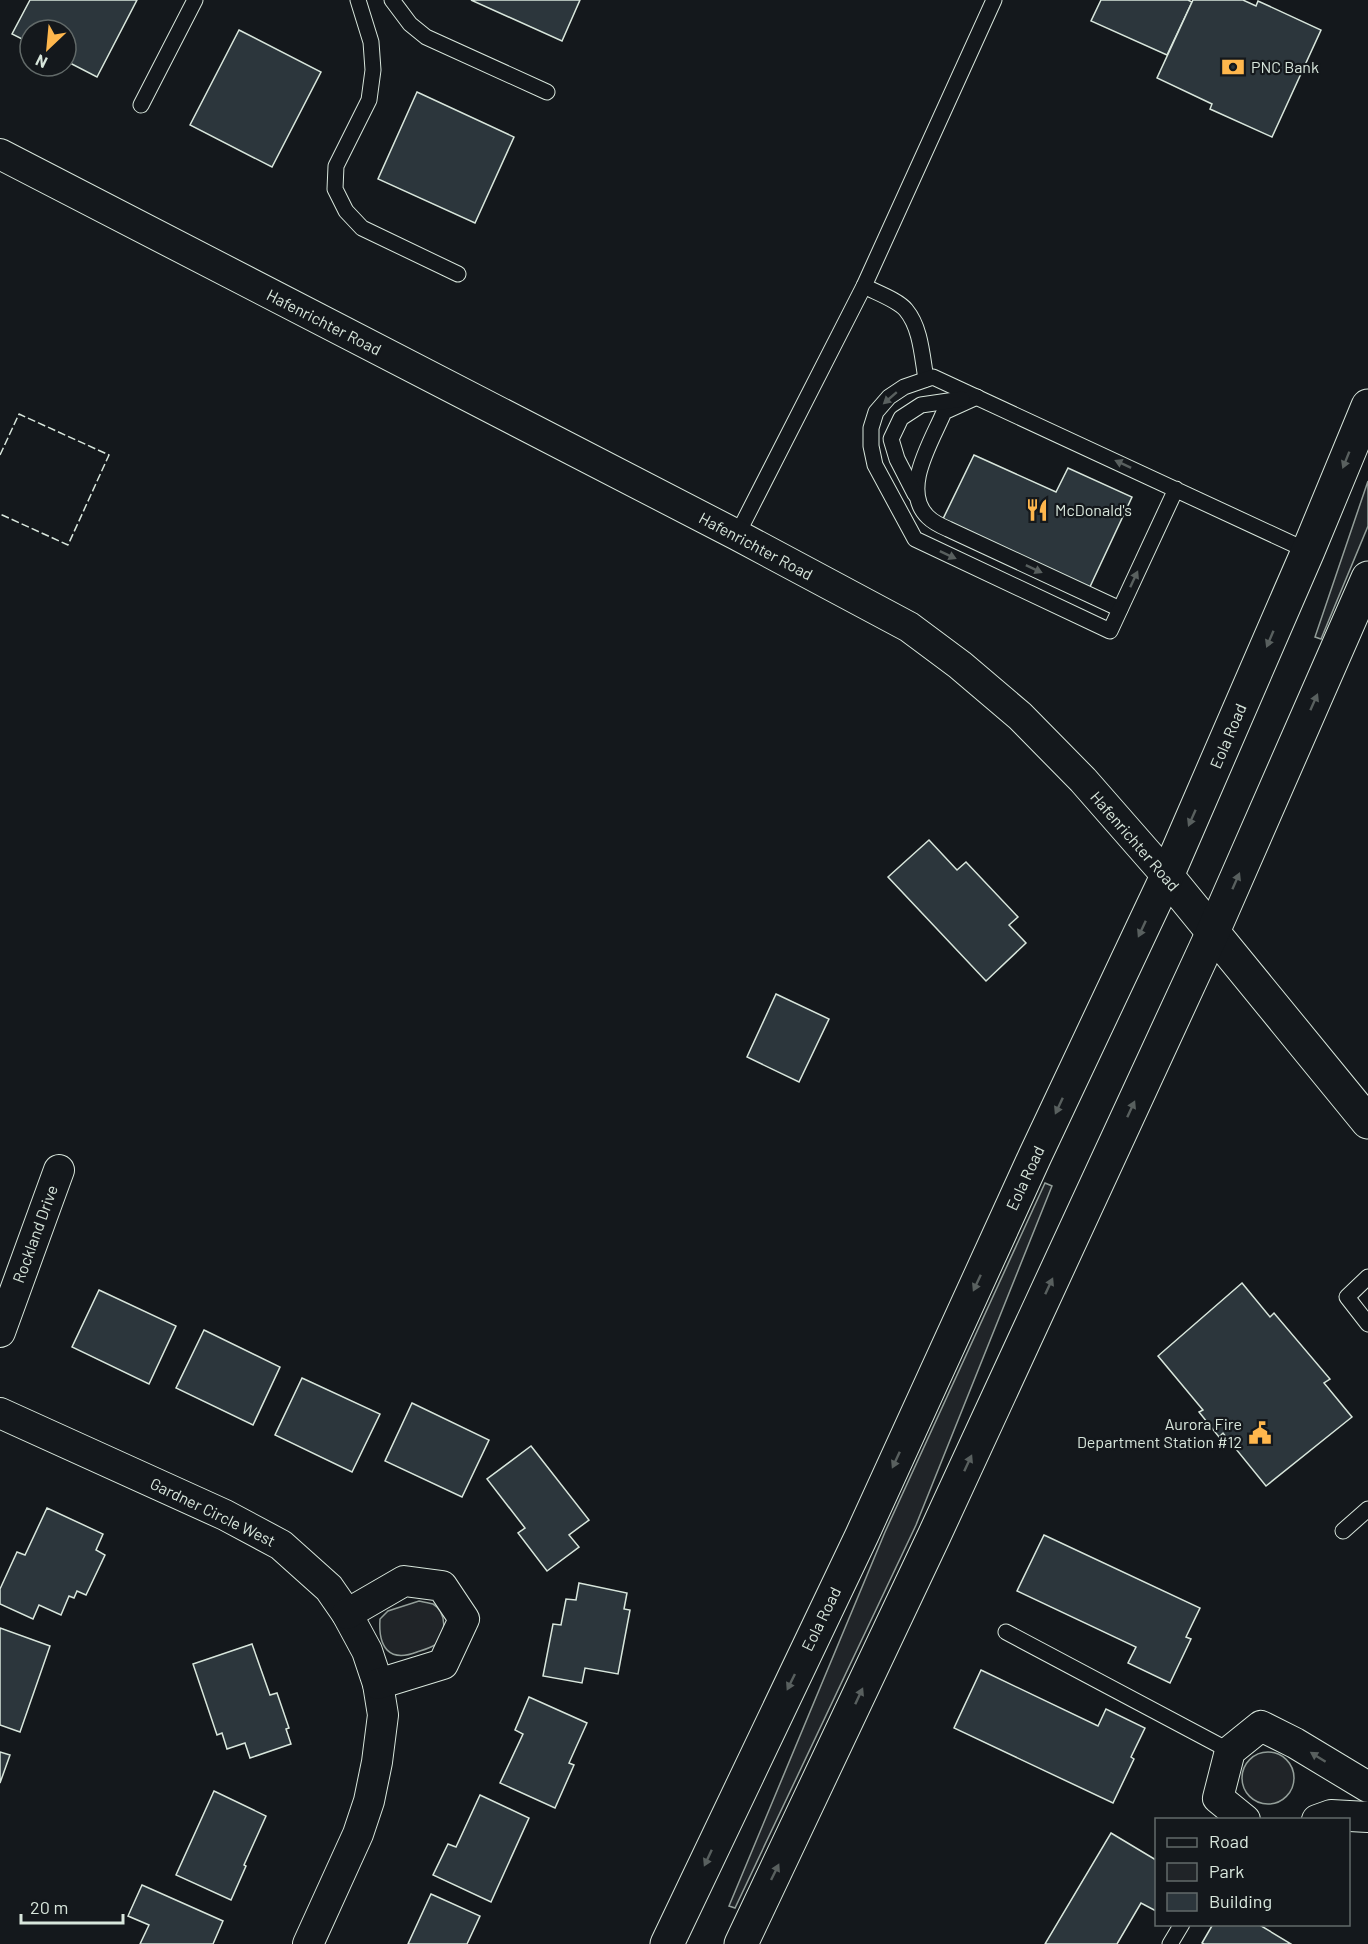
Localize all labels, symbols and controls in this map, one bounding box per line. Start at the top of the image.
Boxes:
north arrow [18,18,78,78]
text: N [32,51,50,73]
bank icon: PNC Bank [1220,54,1246,80]
place label: PNC Bank [1251,57,1319,76]
street label: Hafenrichter Road [264,284,385,359]
one-way arrow [883,391,898,404]
one-way arrow [1341,451,1351,469]
one-way arrow [1114,459,1132,469]
restaurant icon: McDonald's [1024,497,1050,523]
place label: McDonald's [1055,500,1132,519]
street label: Hafenrichter Road [696,508,816,584]
one-way arrow [939,550,956,559]
one-way arrow [1025,565,1043,575]
one-way arrow [1130,571,1139,588]
one-way arrow [1265,631,1275,649]
one-way arrow [1309,692,1319,710]
street label: Eola Road [1205,700,1250,771]
street label: Hafenrichter Road [1087,787,1184,894]
one-way arrow [1188,810,1197,827]
one-way arrow [1231,871,1241,889]
one-way arrow [1137,921,1146,938]
one-way arrow [1054,1097,1063,1114]
one-way arrow [1126,1100,1136,1118]
street label: Eola Road [1001,1143,1048,1213]
street label: Rockland Drive [8,1182,61,1285]
one-way arrow [972,1274,982,1292]
one-way arrow [1045,1278,1054,1295]
place label: Aurora Fire Department Station #12 [1077,1414,1242,1451]
public building icon: Aurora Fire Department Station #12 [1247,1420,1273,1446]
one-way arrow [891,1452,900,1469]
one-way arrow [963,1455,972,1472]
street label: Gardner Circle West [148,1473,279,1550]
street label: Eola Road [797,1584,844,1654]
one-way arrow [787,1674,796,1691]
one-way arrow [854,1688,863,1705]
one-way arrow [1310,1751,1326,1762]
legend [1155,1818,1350,1926]
text: Road [1209,1830,1249,1852]
one-way arrow [703,1850,712,1867]
text: Park [1209,1860,1244,1882]
one-way arrow [771,1864,780,1881]
scale bar [21,1887,123,1925]
text: Building [1209,1890,1272,1912]
text: 20 m [30,1896,68,1918]

